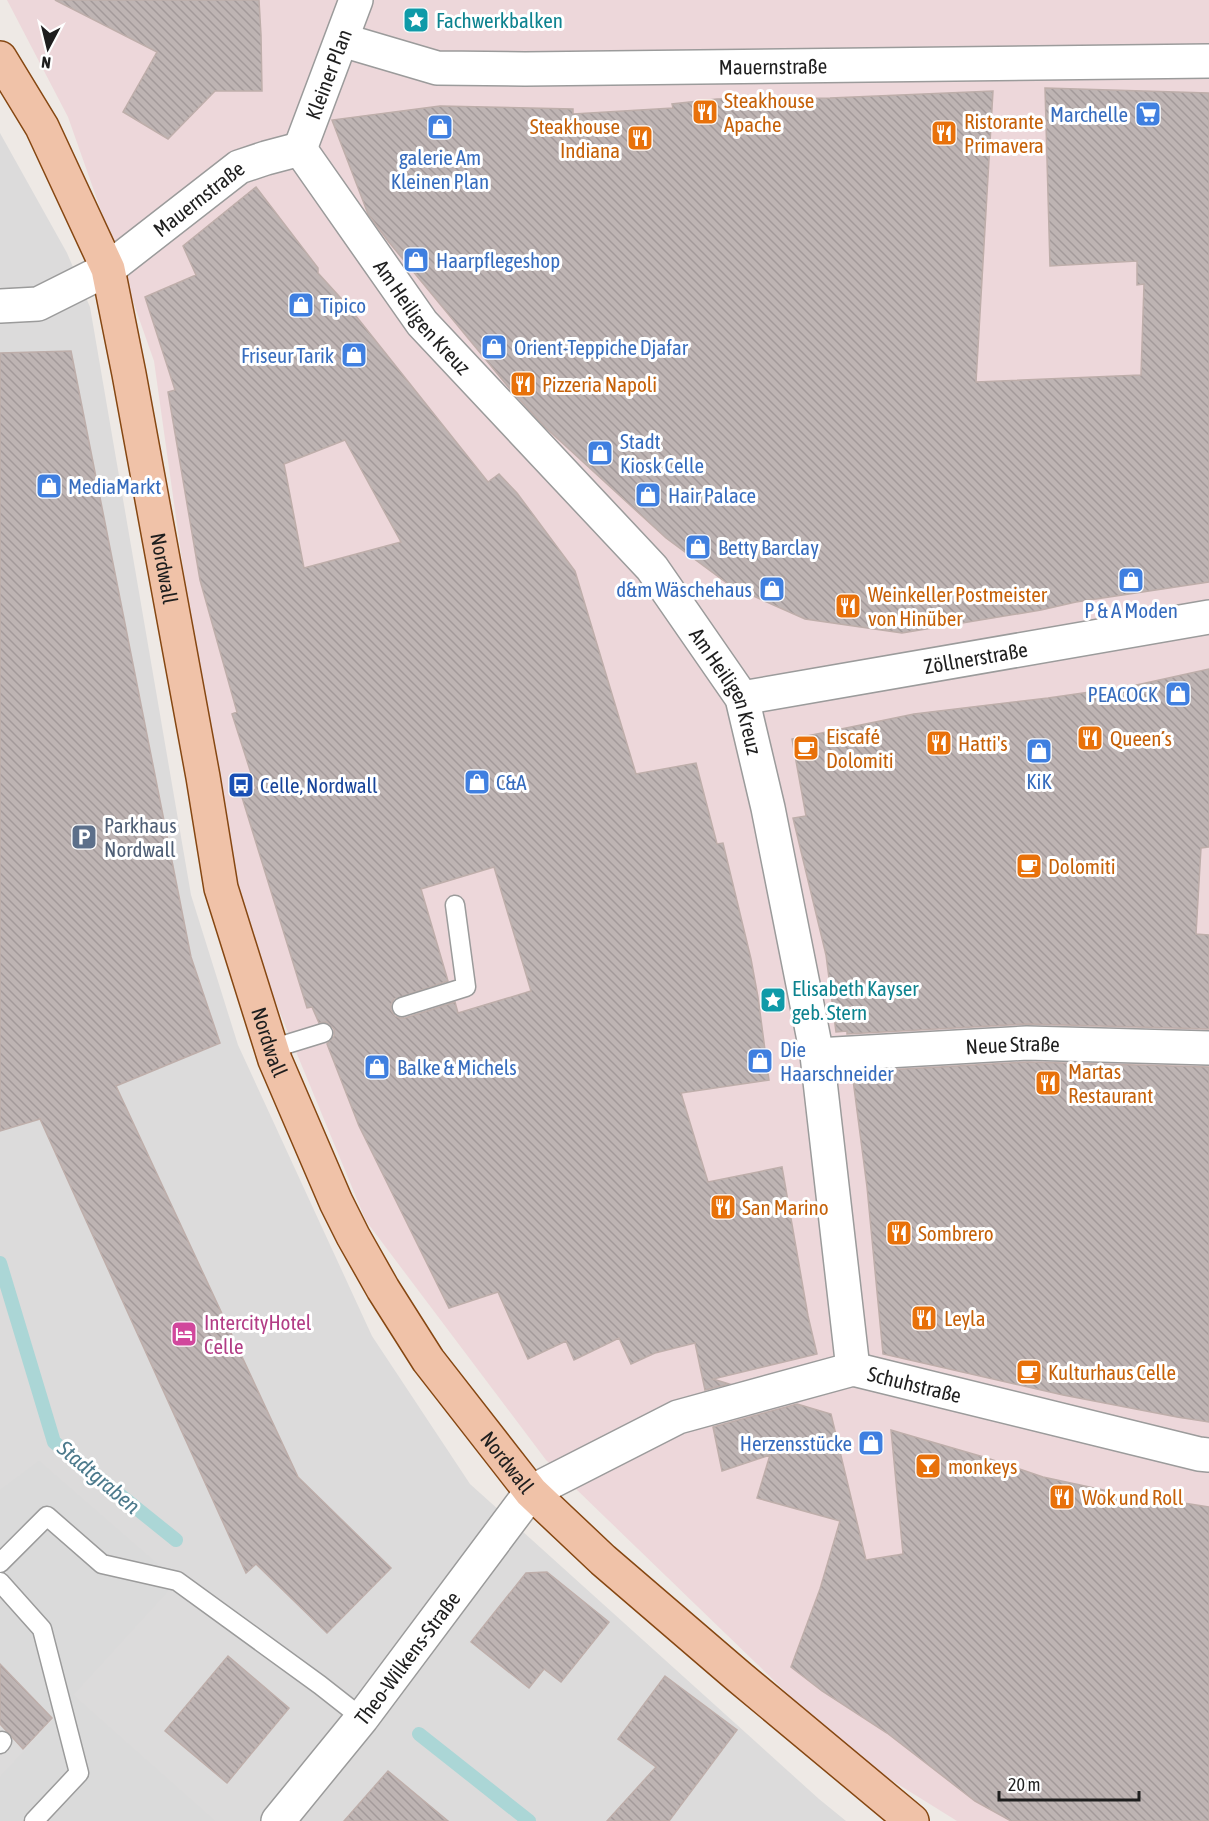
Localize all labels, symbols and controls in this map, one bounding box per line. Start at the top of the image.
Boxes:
place icon: Fachwerkbalken [401,5,431,35]
place label: Fachwerkbalken [436,8,563,32]
north arrow [18,18,78,78]
street label: Kleiner Plan [300,26,356,123]
text: N [40,53,52,72]
street label: Mauernstraße [719,53,827,79]
place label: Steakhouse Apache [724,88,814,136]
restaurant icon: Steakhouse Apache [690,97,720,127]
supermarket icon: Marchelle [1133,99,1163,129]
place label: Marchelle [1050,102,1128,126]
place label: Ristorante Primavera [964,109,1044,157]
shop icon: galerie Am Kleinen Plan [425,112,455,142]
place label: Steakhouse Indiana [530,114,620,162]
restaurant icon: Ristorante Primavera [929,118,959,148]
restaurant icon: Steakhouse Indiana [625,123,655,153]
place label: galerie Am Kleinen Plan [391,145,489,193]
street label: Mauernstraße [148,156,249,241]
shop icon: Haarpflegeshop [401,245,431,275]
place label: Haarpflegeshop [436,248,560,272]
street label: Am Heiligen Kreuz [369,255,476,379]
shop icon: Tipico [286,290,316,320]
place label: Tipico [320,293,366,317]
shop icon: Orient-Teppiche Djafar [479,332,509,362]
place label: Orient-Teppiche Djafar [514,335,689,359]
shop icon: Friseur Tarik [339,340,369,370]
place label: Friseur Tarik [241,343,334,367]
restaurant icon: Pizzeria Napoli [508,369,538,399]
place label: Pizzeria Napoli [542,372,657,396]
place label: Stadt Kiosk Celle [620,429,704,477]
shop icon: Stadt Kiosk Celle [585,438,615,468]
shop icon: MediaMarkt [34,471,64,501]
place label: MediaMarkt [68,474,161,498]
shop icon: Hair Palace [633,480,663,510]
place label: Hair Palace [668,483,756,507]
street label: Nordwall [146,531,183,606]
shop icon: Betty Barclay [683,532,713,562]
place label: Betty Barclay [718,535,819,559]
shop icon: P & A Moden [1116,565,1146,595]
shop icon: d&m Wäschehaus [757,574,787,604]
place label: d&m Wäschehaus [616,577,752,601]
place label: Weinkeller Postmeister von Hinüber [868,582,1048,630]
restaurant icon: Weinkeller Postmeister von Hinüber [833,591,863,621]
place label: P & A Moden [1084,598,1178,622]
street label: Am Heiligen Kreuz [685,623,767,757]
street label: Zöllnerstraße [922,637,1029,678]
shop icon: PEACOCK [1163,679,1193,709]
place label: PEACOCK [1087,682,1159,706]
restaurant icon: Queen´s [1075,723,1105,753]
place label: Eiscafé Dolomiti [826,724,894,772]
place label: Queen´s [1110,726,1172,750]
restaurant icon: Hatti's [924,728,954,758]
place label: Hatti's [958,731,1008,755]
cafe icon: Eiscafé Dolomiti [791,733,821,763]
shop icon: KiK [1024,736,1054,766]
shop icon: C&A [462,767,492,797]
place label: KiK [1026,769,1052,793]
bus stop icon: Celle, Nordwall [226,770,256,800]
place label: C&A [496,770,527,794]
place label: Celle, Nordwall [260,773,378,797]
place label: Parkhaus Nordwall [104,813,177,861]
parking icon: Parkhaus Nordwall [69,822,99,852]
cafe icon: Dolomiti [1014,851,1044,881]
place label: Dolomiti [1048,854,1116,878]
place label: Elisabeth Kayser geb. Stern [792,976,919,1024]
place icon: Elisabeth Kayser geb. Stern [758,985,788,1015]
street label: Nordwall [247,1004,293,1081]
street label: Neue Straße [965,1031,1060,1058]
place label: Die Haarschneider [780,1037,894,1085]
shop icon: Die Haarschneider [745,1046,775,1076]
shop icon: Balke & Michels [362,1052,392,1082]
place label: Balke & Michels [397,1055,517,1079]
place label: Martas Restaurant [1068,1059,1153,1107]
restaurant icon: Martas Restaurant [1033,1068,1063,1098]
restaurant icon: San Marino [708,1192,738,1222]
place label: San Marino [742,1195,829,1219]
restaurant icon: Sombrero [884,1218,914,1248]
place label: Sombrero [918,1221,994,1245]
restaurant icon: Leyla [909,1303,939,1333]
place label: Leyla [944,1306,985,1330]
place label: IntercityHotel Celle [204,1310,312,1358]
hotel icon: IntercityHotel Celle [169,1319,199,1349]
cafe icon: Kulturhaus Celle [1014,1357,1044,1387]
place label: Kulturhaus Celle [1048,1360,1176,1384]
street label: Schuhstraße [865,1361,964,1407]
street label: Nordwall [476,1427,539,1498]
shop icon: Herzensstücke [856,1428,886,1458]
place label: Herzensstücke [740,1431,852,1455]
water label: Stadtgraben [52,1434,146,1519]
bar icon: monkeys [913,1451,943,1481]
place label: monkeys [948,1454,1017,1478]
restaurant icon: Wok und Roll [1047,1482,1077,1512]
place label: Wok und Roll [1082,1485,1184,1509]
street label: Theo-Wilkens-Straße [349,1586,465,1730]
scale bar [999,1764,1138,1802]
text: 20 m [1008,1774,1040,1795]

